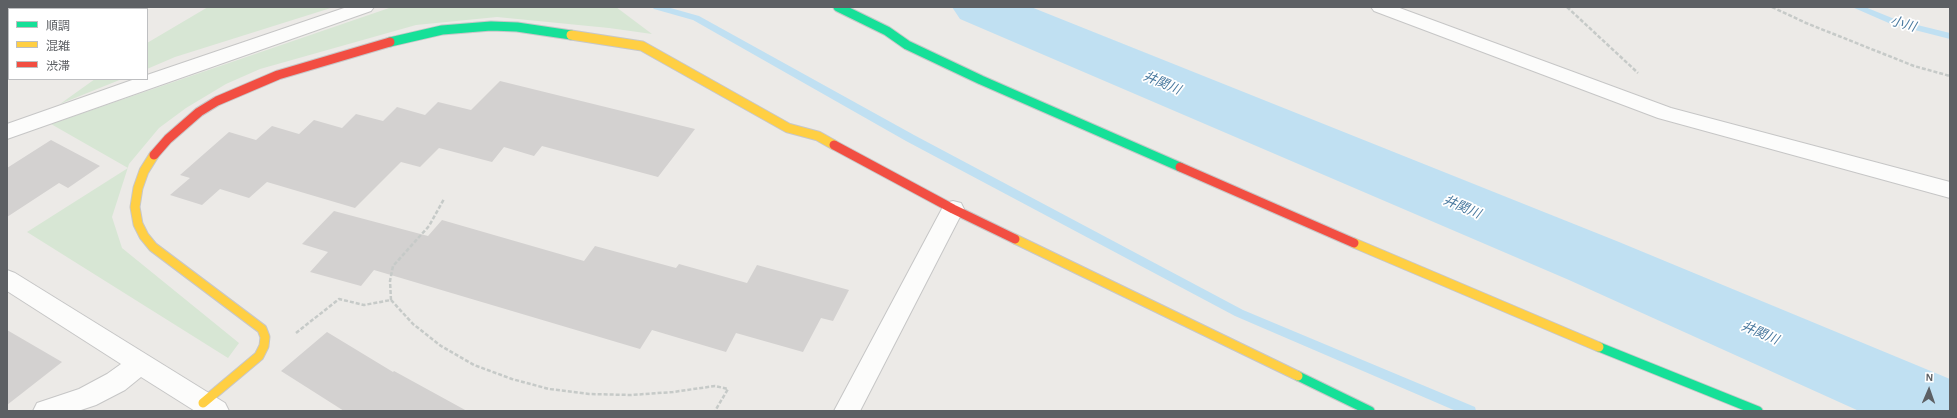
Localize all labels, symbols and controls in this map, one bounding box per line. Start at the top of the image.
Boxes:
legend [8,8,148,80]
water label: 小川 [1888,13,1918,35]
text: 順調 [46,20,70,32]
text: 混雑 [46,40,70,52]
text: 渋滞 [46,60,70,72]
water label: 井関川 [1141,68,1183,98]
water label: 井関川 [1441,192,1483,222]
water label: 井関川 [1739,318,1781,348]
north arrow [1909,370,1949,410]
text: N [1925,372,1933,383]

